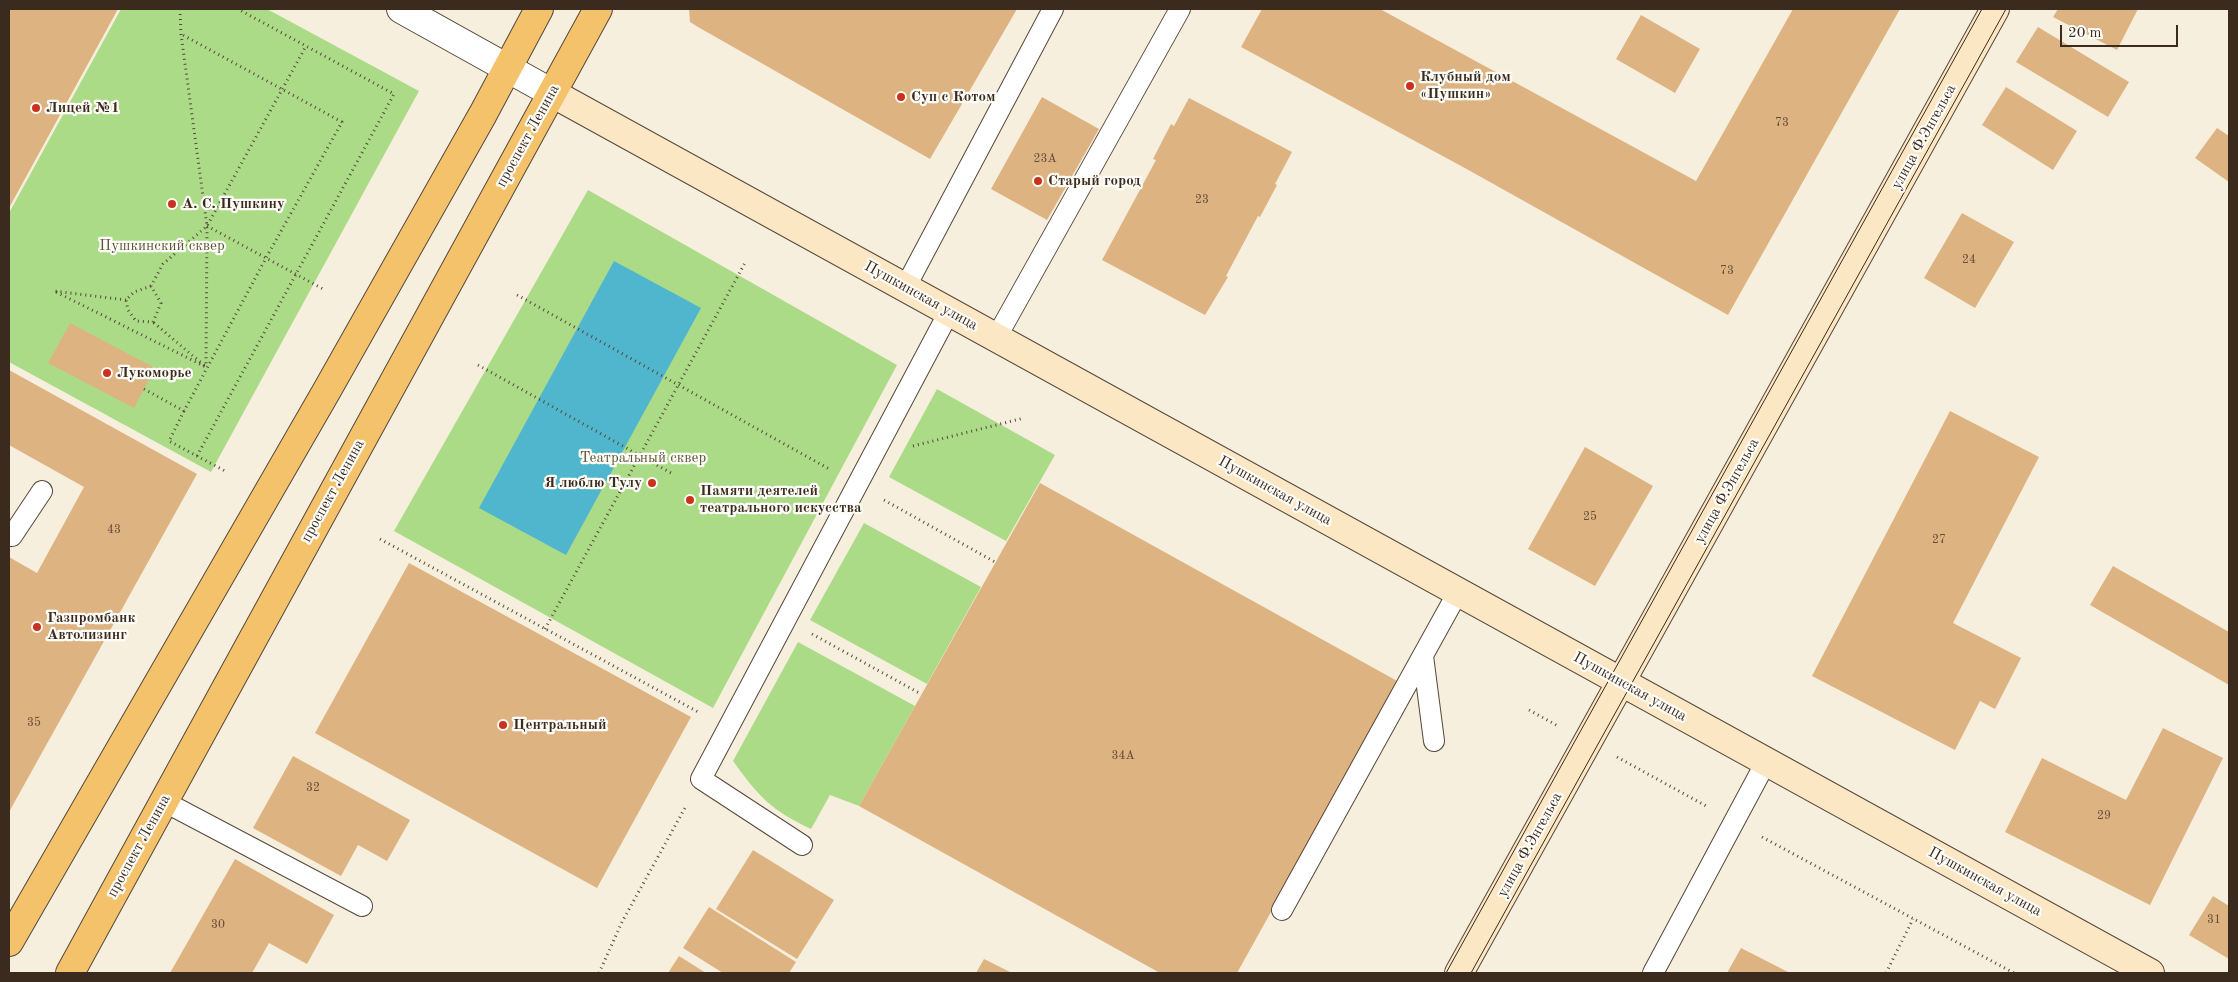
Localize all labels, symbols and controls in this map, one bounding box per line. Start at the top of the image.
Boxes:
scale bar [2063,15,2180,47]
text: 20 m [2068,26,2102,41]
place label: Клубный дом «Пушкин» [1420,68,1511,103]
marker: Клубный дом «Пушкин» [1404,80,1416,92]
street label: улица Ф.Энгельса [1888,81,1960,193]
street label: проспект Ленина [492,82,564,190]
place label: Суп с Котом [911,88,996,106]
marker: Суп с Котом [895,91,907,103]
place label: Лицей №1 [46,99,120,117]
marker: Лицей №1 [30,102,42,114]
house number: 73 [1775,116,1789,130]
house number: 23А [1033,152,1057,166]
place label: Старый город [1048,172,1141,190]
marker: Старый город [1032,175,1044,187]
house number: 23 [1195,193,1209,207]
place label: А. С. Пушкину [182,195,285,213]
marker: А. С. Пушкину [166,198,178,210]
park label: Пушкинский сквер [99,237,225,255]
house number: 24 [1962,253,1976,267]
street label: Пушкинская улица [861,257,981,335]
house number: 73 [1720,264,1734,278]
place label: Лукоморье [117,364,192,382]
marker: Лукоморье [101,367,113,379]
street label: улица Ф.Энгельса [1691,435,1763,547]
street label: проспект Ленина [297,437,369,545]
park label: Театральный сквер [580,449,706,467]
street label: Пушкинская улица [1215,452,1335,530]
place label: Я люблю Тулу [545,474,642,492]
marker: Я люблю Тулу [646,477,658,489]
place label: Памяти деятелей театрального искусства [700,482,862,517]
marker: Памяти деятелей театрального искусства [684,494,696,506]
house number: 25 [1583,510,1597,524]
house number: 43 [107,523,121,537]
house number: 27 [1932,533,1946,547]
place label: Газпромбанк Автолизинг [47,609,135,644]
marker: Газпромбанк Автолизинг [31,621,43,633]
street label: Пушкинская улица [1570,648,1690,726]
house number: 35 [27,716,41,730]
place label: Центральный [513,716,606,734]
marker: Центральный [497,719,509,731]
house number: 34А [1111,749,1135,763]
house number: 32 [306,781,320,795]
street label: улица Ф.Энгельса [1494,789,1566,901]
street label: проспект Ленина [103,792,175,900]
house number: 29 [2097,809,2111,823]
street label: Пушкинская улица [1925,843,2045,921]
house number: 31 [2207,913,2221,927]
house number: 30 [211,918,225,932]

